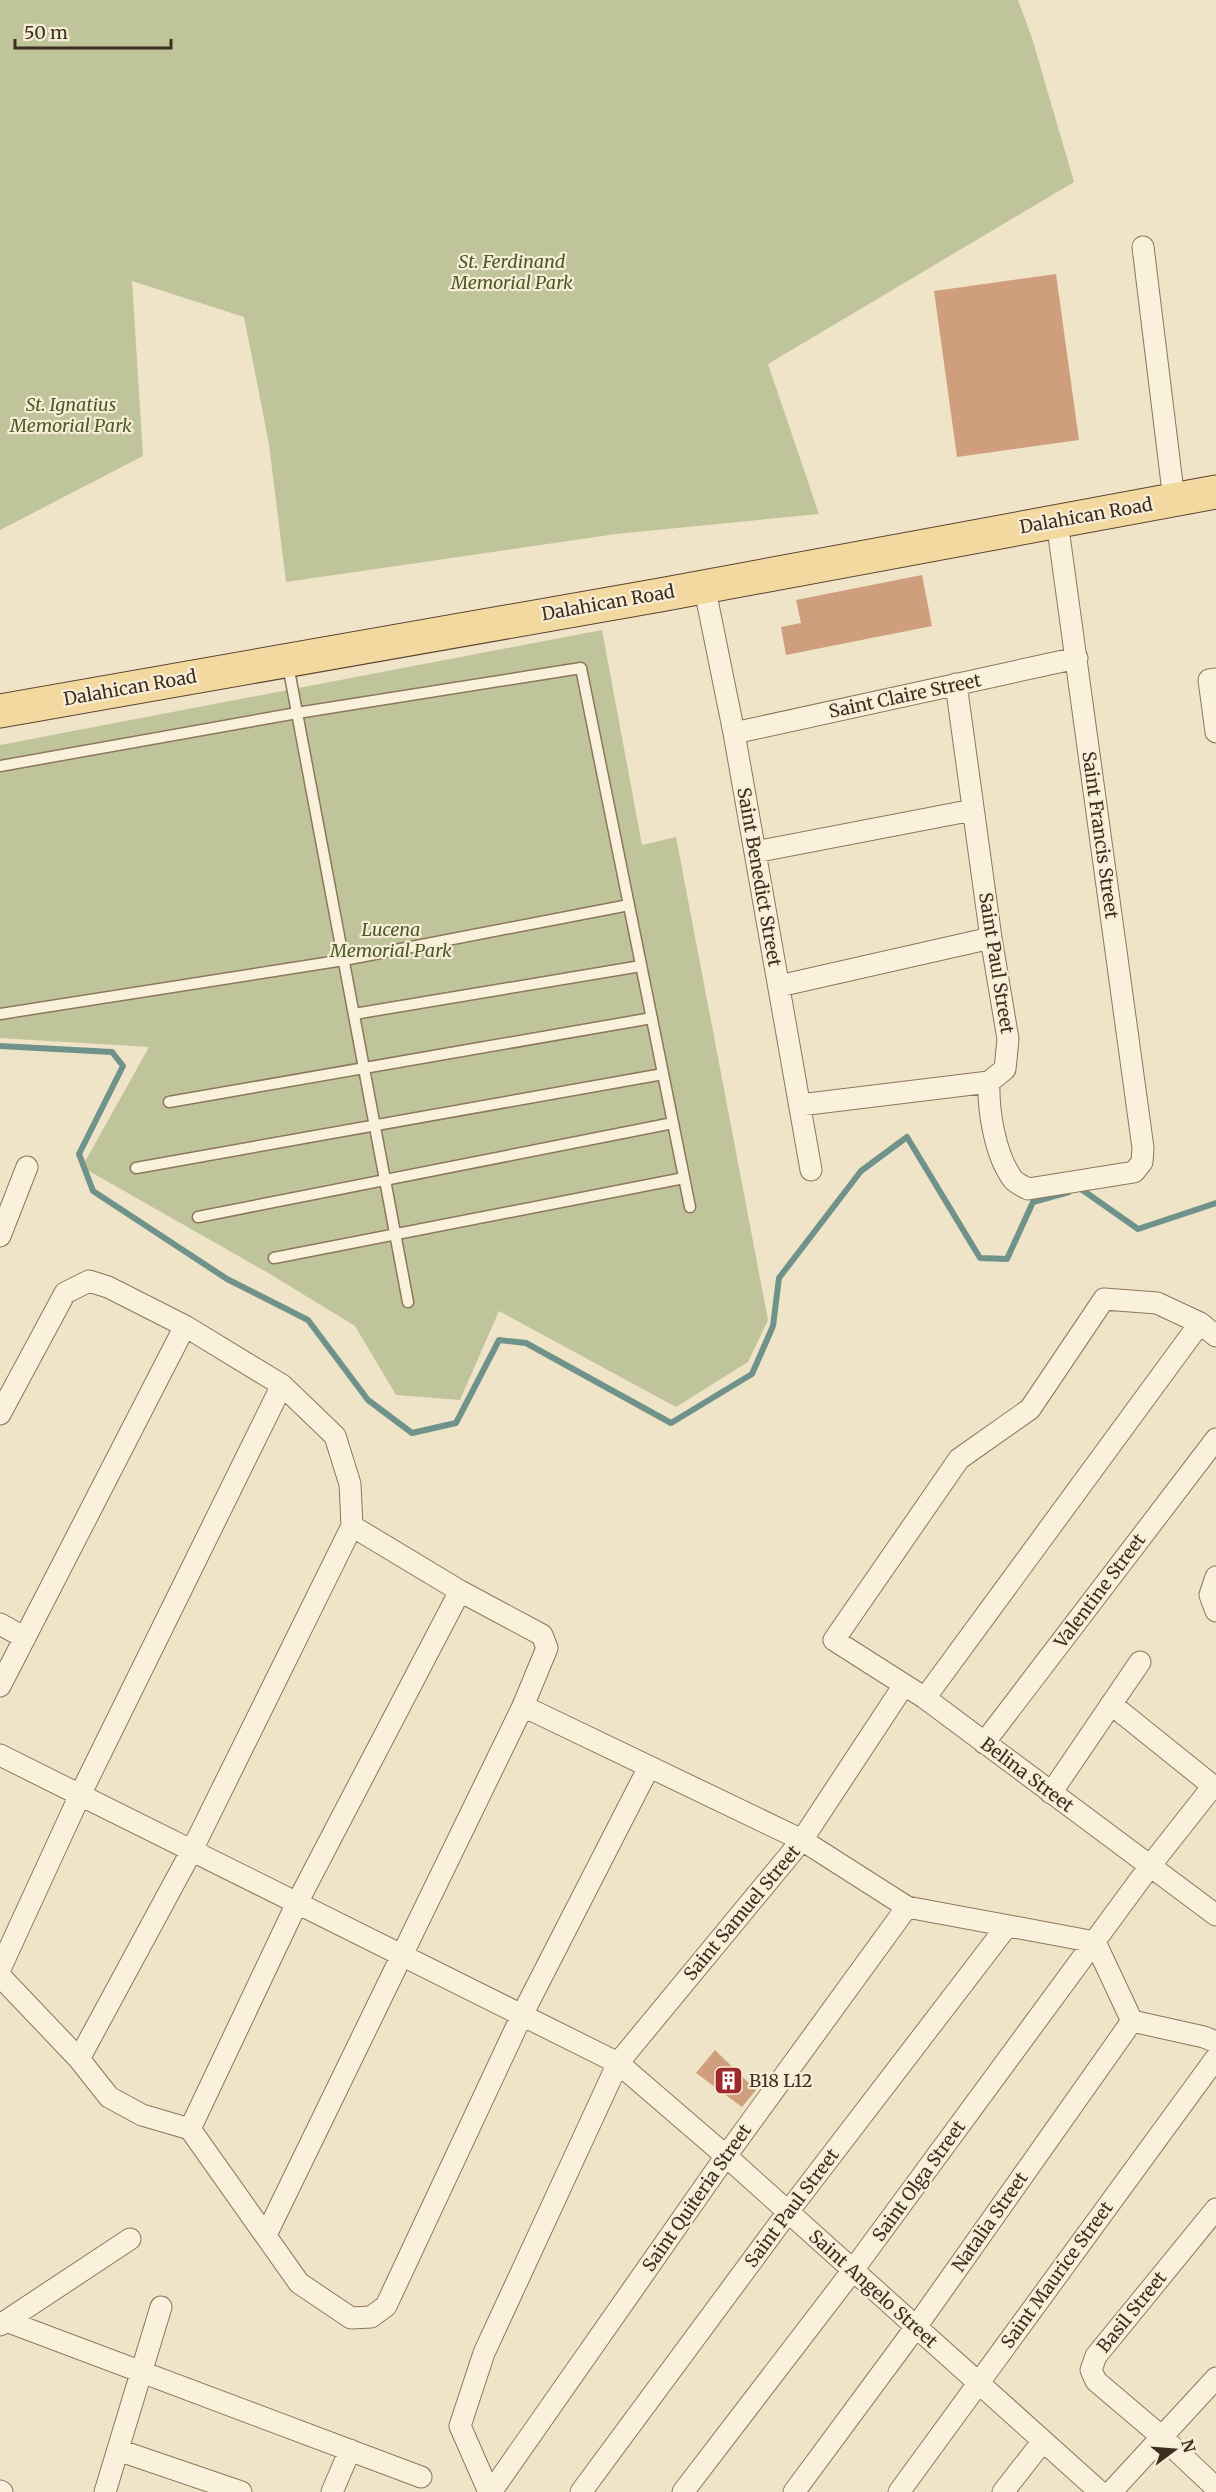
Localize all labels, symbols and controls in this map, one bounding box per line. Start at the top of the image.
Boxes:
scale bar [15,12,171,50]
text: 50 m [24,21,68,44]
park label: St. Ferdinand Memorial Park [450,250,573,294]
park label: St. Ignatius Memorial Park [9,393,132,437]
street label: Dalahican Road [1018,492,1154,539]
street label: Dalahican Road [540,579,676,626]
street label: Dalahican Road [62,664,198,711]
street label: Saint Claire Street [827,668,983,723]
street label: Saint Francis Street [1077,750,1124,920]
street label: Saint Benedict Street [732,786,787,968]
street label: Saint Paul Street [974,891,1019,1035]
park label: Lucena Memorial Park [329,918,452,962]
street label: Valentine Street [1048,1529,1150,1653]
street label: Belina Street [976,1732,1078,1817]
street label: Saint Samuel Street [678,1840,805,1985]
building icon: B18 L12 [712,2065,744,2097]
place label: B18 L12 [749,2069,813,2092]
street label: Saint Olga Street [867,2116,970,2246]
street label: Saint Quiteria Street [637,2119,756,2276]
street label: Saint Paul Street [739,2144,844,2272]
street label: Natalia Street [947,2167,1033,2276]
street label: Saint Maurice Street [996,2197,1118,2353]
street label: Saint Angelo Street [804,2225,943,2353]
street label: Basil Street [1092,2266,1171,2357]
north arrow [1144,2420,1204,2480]
text: N [1177,2437,1200,2455]

